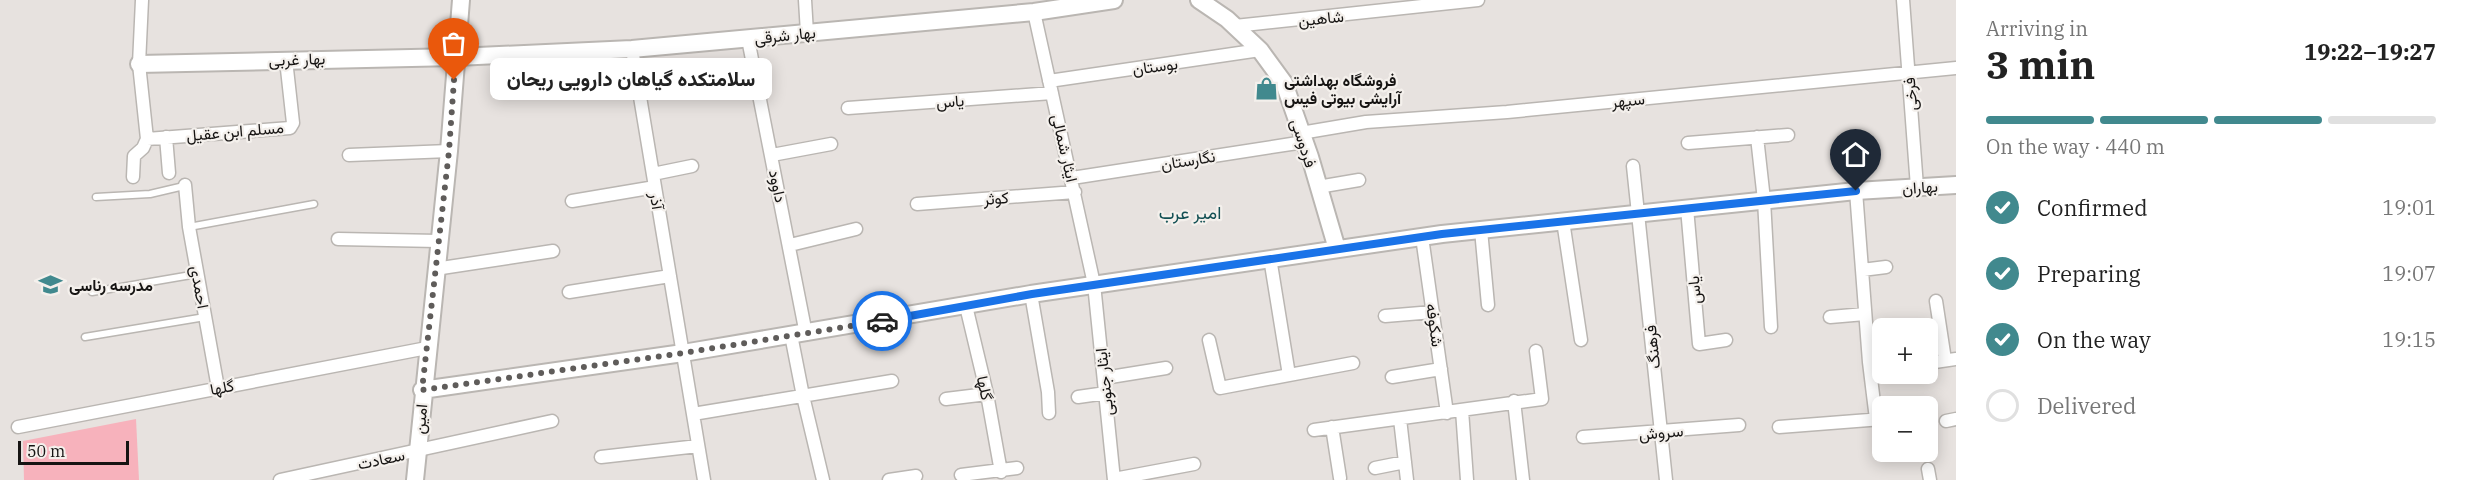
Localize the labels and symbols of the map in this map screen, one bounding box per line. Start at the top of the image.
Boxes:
street label: شاهین [1297,6,1345,31]
pin [428,18,479,80]
street label: بهار شرقی [753,22,817,49]
street label: بهار غربی [268,48,326,71]
street label: بوستان [1131,53,1179,80]
callout: سلامتکده گیاهان دارویی ریحان [490,59,772,101]
place label: فروشگاه بهداشتی آرایشی بیوتی فیس [1284,70,1403,109]
shop icon: فروشگاه بهداشتی آرایشی بیوتی فیس [1253,76,1279,102]
street label: فرخی [1899,77,1922,111]
street label: سپهر [1609,88,1646,114]
street label: یاس [935,90,965,113]
street label: ایثار شمالی [1047,112,1083,184]
street label: فردوسی [1286,116,1321,170]
street label: مسلم ابن عقیل [185,117,285,146]
pin [1830,129,1881,191]
street label: نگارستان [1159,146,1217,175]
street label: داوود [764,168,791,205]
street label: بهاران [1901,176,1939,199]
street label: کوثر [982,187,1009,210]
street label: آذر [645,190,668,212]
district label: امیر عرب [1159,201,1221,224]
street label: احمدی [185,264,214,310]
school or university icon: مدرسه رناسی [38,272,64,298]
place label: مدرسه رناسی [69,275,153,296]
street label: یاس [1683,275,1706,305]
courier [852,291,912,351]
street label: شکوفه [1421,302,1448,348]
street label: فرهنگ [1640,324,1665,370]
street label: ایثار جنوبی [1090,347,1118,417]
street label: گلها [972,374,997,402]
street label: گلها [208,375,236,400]
street label: امین [409,403,432,435]
street label: سروش [1638,420,1684,445]
scale bar [18,438,129,466]
street label: سعادت [356,444,406,474]

